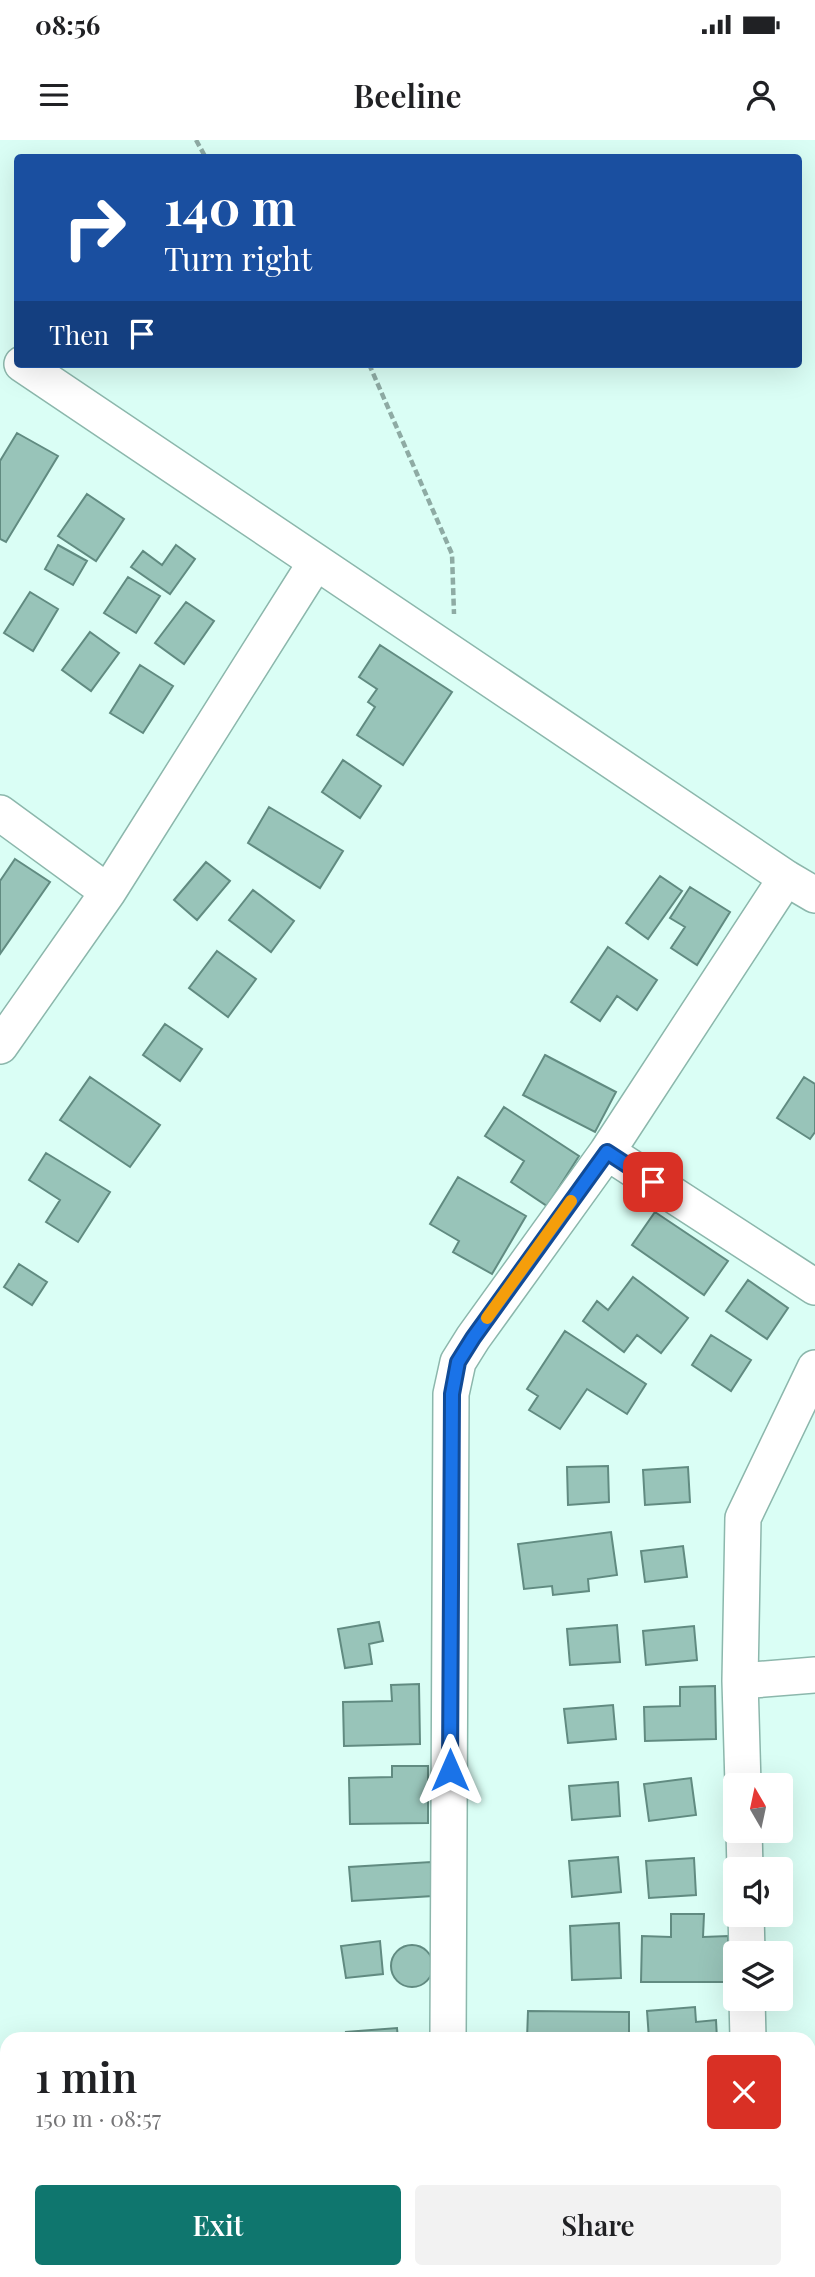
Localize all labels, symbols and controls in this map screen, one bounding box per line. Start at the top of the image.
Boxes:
text: 08:56 [35,7,100,42]
text: Beeline [353,73,462,116]
icon: menu [35,76,73,114]
icon: person [742,76,780,114]
text: 140 m [164,173,296,238]
icon: right [49,182,140,273]
text: Turn right [164,236,312,279]
icon: arrive [123,315,161,353]
text: Then [49,317,109,352]
pin [623,1152,683,1212]
icon: arrive [634,1163,672,1201]
position arrow [413,1733,487,1807]
north arrow [723,1773,793,1843]
map controls [723,1773,793,2011]
button: sound [723,1857,793,1927]
button: layers [723,1941,793,2011]
text: 1 min [35,2048,137,2104]
button: close [707,2055,781,2129]
text: 150 m · 08:57 [35,2102,161,2133]
button: Exit [35,2185,401,2265]
button: Share [415,2185,781,2265]

